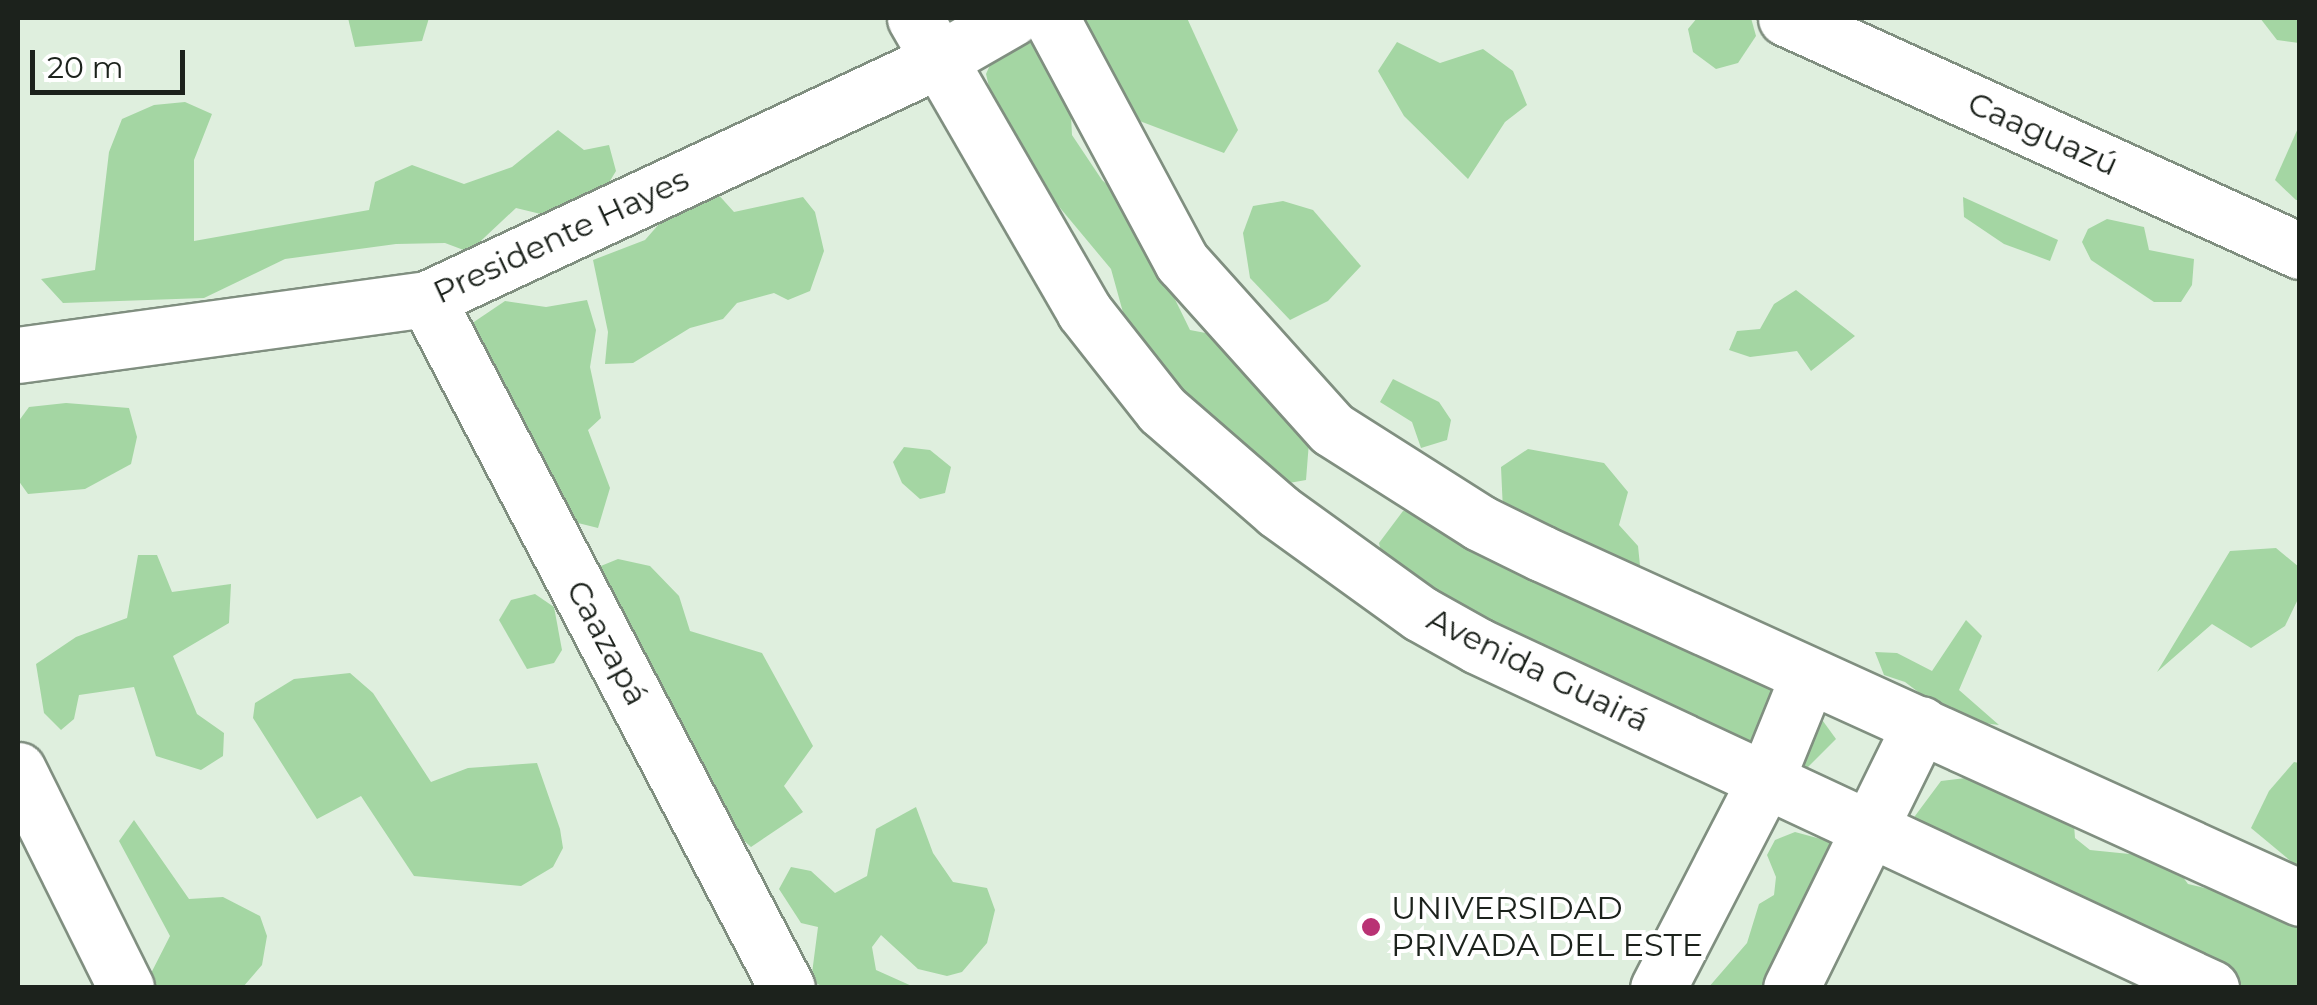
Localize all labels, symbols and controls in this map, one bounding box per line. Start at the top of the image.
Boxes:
scale bar [35,30,190,92]
text: 20 m [47,49,124,86]
street label: Caaguazú [1962,84,2124,184]
street label: Presidente Hayes [427,160,695,312]
street label: Caazapá [558,574,656,712]
street label: Avenida Guairá [1421,600,1655,740]
place label: UNIVERSIDAD PRIVADA DEL ESTE [1391,890,1703,965]
marker: UNIVERSIDAD PRIVADA DEL ESTE [1360,916,1382,938]

